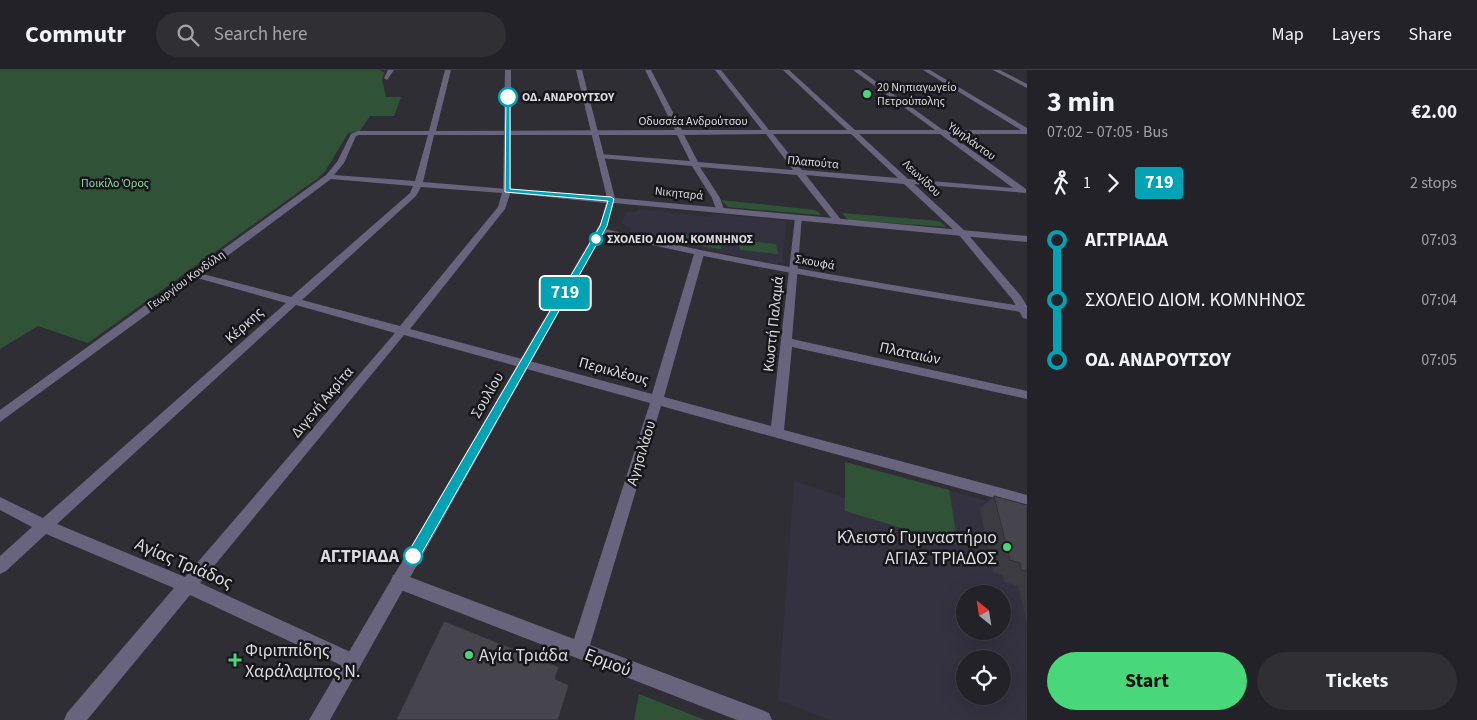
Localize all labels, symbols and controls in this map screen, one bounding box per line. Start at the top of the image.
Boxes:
search box [156,12,506,57]
text: Commutr [25,17,126,52]
icon: search [174,21,202,49]
text: Search here [214,21,308,48]
text: Map [1272,22,1304,47]
text: Layers [1332,22,1381,47]
text: Share [1409,22,1452,47]
place label: 20 Νηπιαγωγείο Πετρούπολης [877,79,957,110]
text: 3 min [1047,82,1115,122]
marker: ΟΔ. ΑΝΔΡΟΥΤΣΟΥ [498,87,518,107]
marker: 20 Νηπιαγωγείο Πετρούπολης [861,88,873,100]
place label: ΟΔ. ΑΝΔΡΟΥΤΣΟΥ [522,89,615,106]
text: €2.00 [1411,99,1457,126]
street label: Οδυσσέα Ανδρούτσου [638,113,748,130]
street label: Υψηλάντου [943,118,999,165]
text: 07:02 – 07:05 · Bus [1047,121,1168,143]
street label: Πλαπούτα [786,152,840,173]
street label: Λεωνίδου [899,156,945,201]
icon: walk [1047,169,1075,197]
icon: forward [1099,169,1127,197]
text: 719 [1145,170,1173,195]
text: 1 [1083,172,1091,194]
text: 2 stops [1410,172,1457,194]
park label: Ποικίλο Όρος [81,175,149,192]
street label: Νικηταρά [654,183,704,205]
text: ΑΓ.ΤΡΙΑΔΑ [1085,227,1168,254]
text: 07:03 [1421,229,1457,251]
place label: ΣΧΟΛΕΙΟ ΔΙΟΜ. ΚΟΜΝΗΝΟΣ [607,231,754,248]
marker: ΣΧΟΛΕΙΟ ΔΙΟΜ. ΚΟΜΝΗΝΟΣ [589,232,603,246]
street label: Γεωργίου Κονδύλη [144,246,229,314]
street label: Σκουφά [794,251,836,274]
street label: Κωστή Παλαμά [758,275,789,373]
line badge: 719 [536,277,594,309]
text: 719 [551,280,579,305]
text: ΣΧΟΛΕΙΟ ΔΙΟΜ. ΚΟΜΝΗΝΟΣ [1085,287,1306,314]
text: 07:04 [1421,289,1457,311]
street label: Κέρκης [220,302,269,348]
street label: Πλαταιών [878,337,942,370]
text: ΟΔ. ΑΝΔΡΟΥΤΣΟΥ [1085,347,1231,374]
text: 07:05 [1421,349,1457,371]
street label: Περικλέους [577,352,652,391]
street label: Διγενή Ακρίτα [286,362,359,442]
street label: Σουλίου [466,368,509,422]
street label: Αγησιλάου [622,418,661,488]
place label: Κλειστό Γυμναστήριο ΑΓΙΑΣ ΤΡΙΑΔΟΣ [837,525,997,571]
street label: Αγίας Τριάδος [131,532,237,595]
marker: Κλειστό Γυμναστήριο ΑΓΙΑΣ ΤΡΙΑΔΟΣ [1001,541,1013,553]
place label: ΑΓ.ΤΡΙΑΔΑ [319,544,400,569]
marker: ΑΓ.ΤΡΙΑΔΑ [403,546,423,566]
north arrow [956,585,1011,640]
map controls [956,585,1011,705]
place label: Φιριππίδης Χαράλαμπος Ν. [245,638,360,684]
street label: Ερμού [581,642,635,683]
place label: Αγία Τριάδα [479,643,568,668]
marker: Αγία Τριάδα [463,649,475,661]
button: locate [956,650,1011,705]
button: Start [1047,652,1247,710]
button: Tickets [1257,652,1457,710]
marker: Φιριππίδης Χαράλαμπος Ν. [229,654,241,666]

